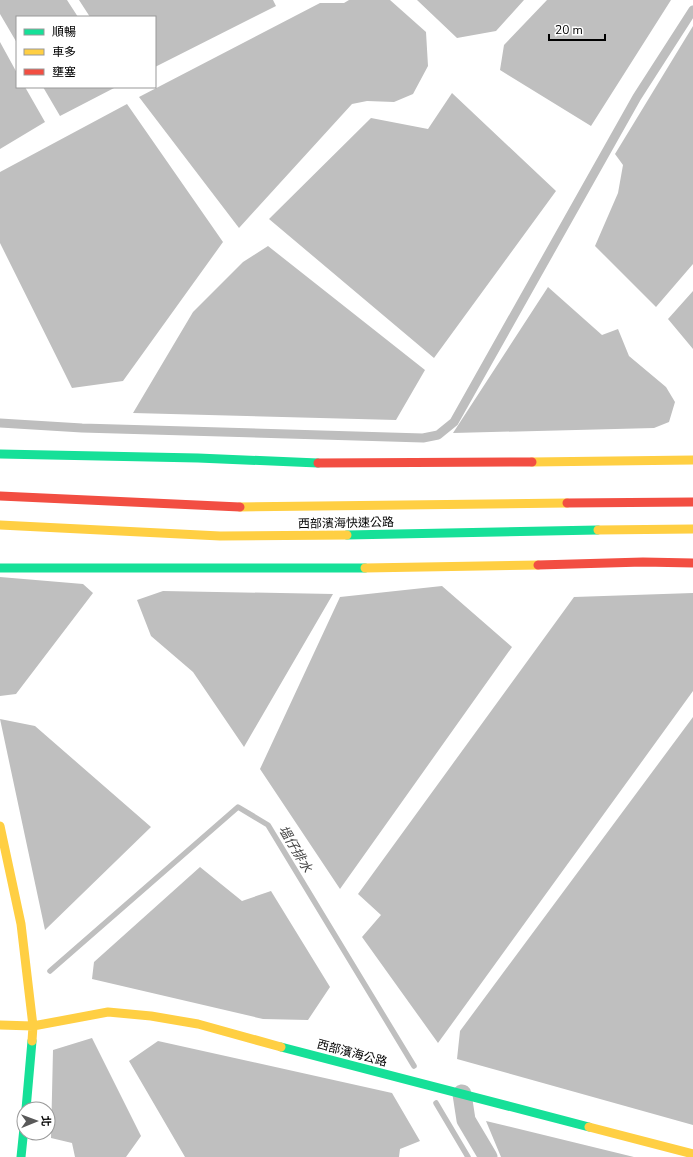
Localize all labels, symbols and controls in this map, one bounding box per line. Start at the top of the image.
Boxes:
legend [16,16,156,88]
scale bar [549,16,605,42]
text: 20 m [555,22,583,38]
text: 順暢 [52,24,76,40]
text: 車多 [52,44,76,60]
text: 壅塞 [52,64,76,80]
street label: 西部濱海快速公路 [298,514,394,532]
water label: 塭仔排水 [274,822,317,877]
street label: 西部濱海公路 [315,1036,389,1070]
north arrow [16,1101,56,1141]
text: 北 [38,1115,53,1126]

